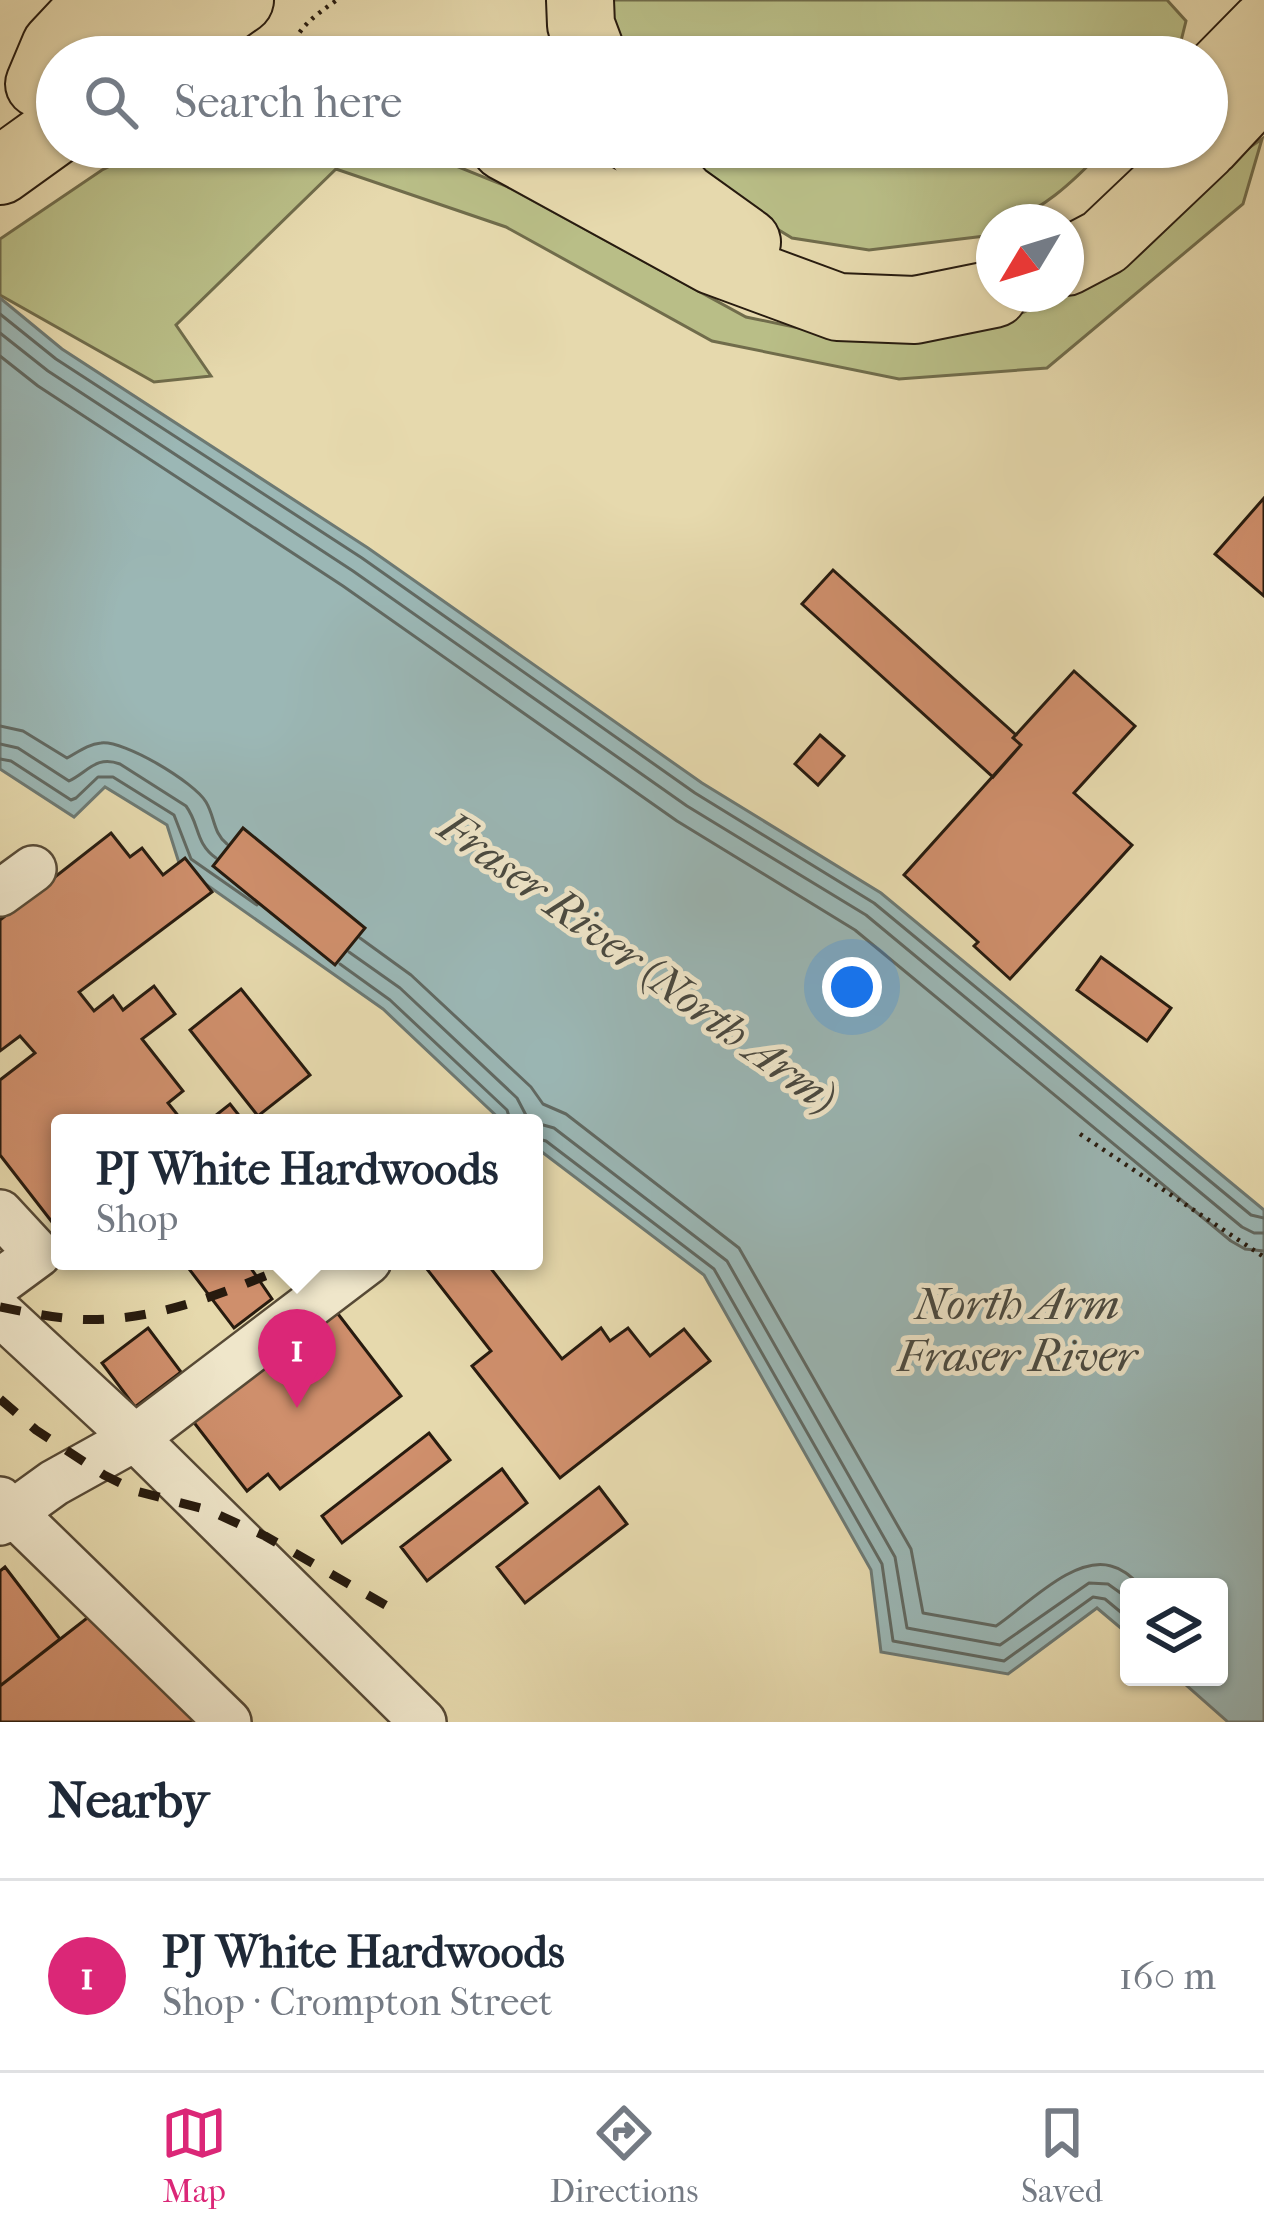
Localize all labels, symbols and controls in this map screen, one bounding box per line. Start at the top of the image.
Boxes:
search box [36,36,1228,168]
icon: search [78,69,144,135]
text: Search here [174,76,402,129]
north arrow [976,204,1084,312]
water label: Fraser River (North Arm) [427,799,847,1124]
your location [822,957,882,1017]
popup [51,1114,543,1270]
text: PJ White Hardwoods [96,1143,498,1196]
text: Shop [96,1196,178,1242]
water label: North Arm Fraser River [895,1278,1140,1383]
pin: 1 [258,1309,336,1408]
map controls [1120,1578,1228,1686]
button: layers [1120,1578,1228,1686]
text: Nearby [48,1770,209,1830]
text: PJ White Hardwoods [162,1926,565,1979]
text: 1 [80,1953,94,1999]
text: 160 m [1119,1953,1216,1999]
text: Shop · Crompton Street [162,1979,552,2025]
tab: Map [161,2100,227,2211]
tab: Directions [550,2100,698,2211]
tab: Saved [1021,2100,1103,2211]

